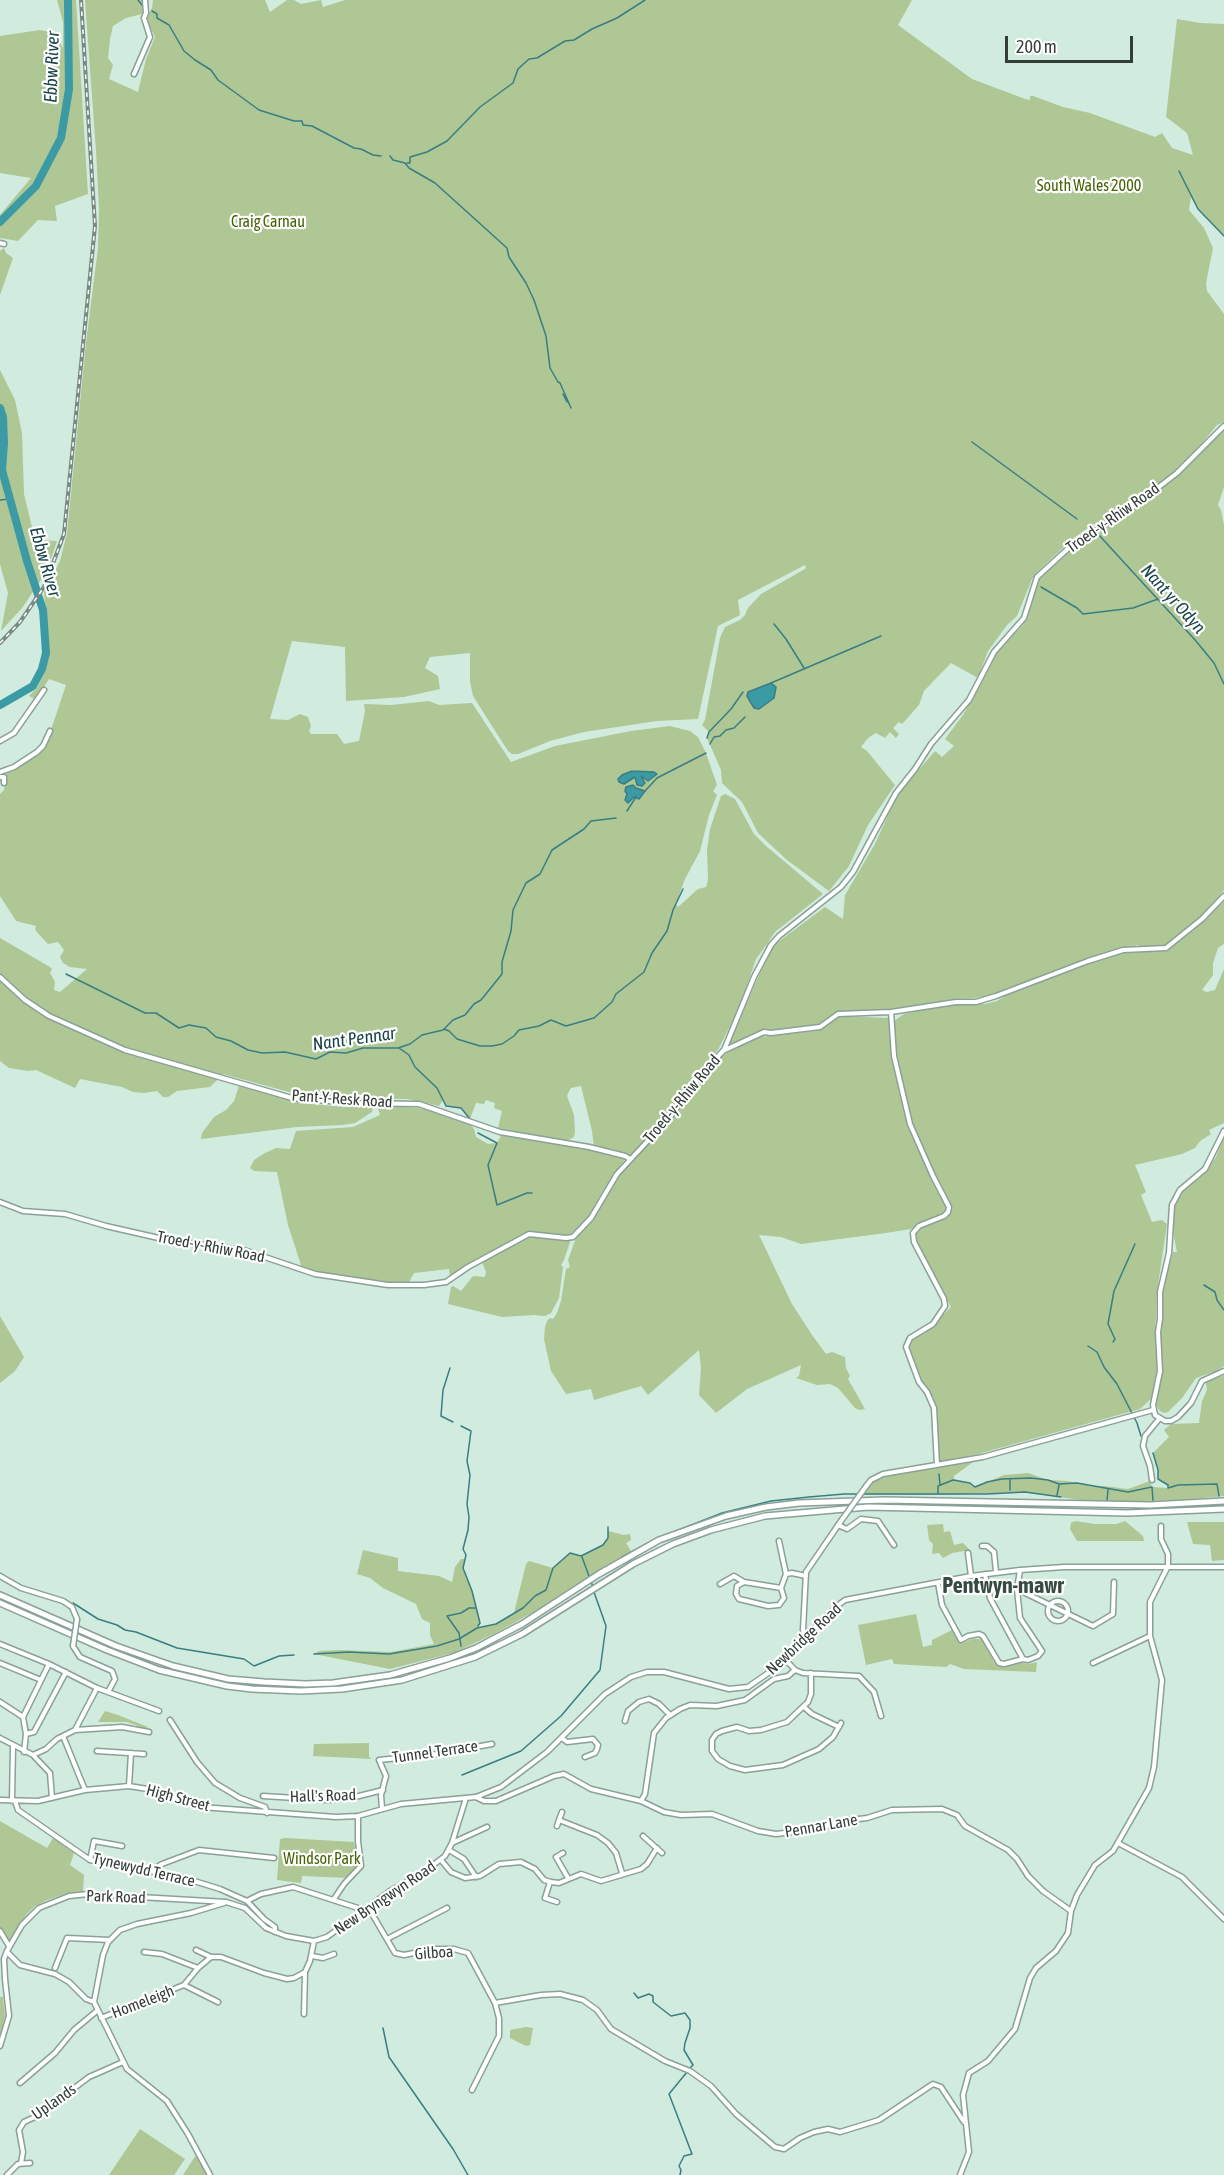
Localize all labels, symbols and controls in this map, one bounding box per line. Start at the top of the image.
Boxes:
scale bar [1008,24,1136,62]
water label: Ebbw River [40,31,64,103]
text: 200 m [1016,36,1057,57]
park label: South Wales 2000 [1037,176,1141,196]
park label: Craig Carnau [231,212,305,232]
street label: Troed-y-Rhiw Road [1063,479,1163,557]
water label: Ebbw River [25,525,65,599]
water label: Nant yr Odyn [1136,560,1210,638]
water label: Nant Pennar [311,1023,397,1055]
street label: Troed-y-Rhiw Road [639,1051,725,1147]
street label: Pant-Y-Resk Road [291,1086,393,1112]
street label: Troed-y-Rhiw Road [155,1227,267,1267]
district label: Pentwyn-mawr [942,1573,1064,1599]
street label: Newbridge Road [762,1599,846,1679]
street label: Tunnel Terrace [391,1736,479,1768]
street label: High Street [144,1780,212,1816]
street label: Hall's Road [290,1785,356,1807]
street label: Pennar Lane [783,1810,859,1842]
street label: Tynewydd Terrace [91,1849,197,1891]
park label: Windsor Park [283,1849,361,1869]
street label: New Bryngwyn Road [331,1857,439,1939]
street label: Park Road [86,1886,146,1908]
street label: Gilboa [414,1942,454,1964]
street label: Homeleigh [109,1981,177,2023]
street label: Uplands [28,2080,80,2124]

